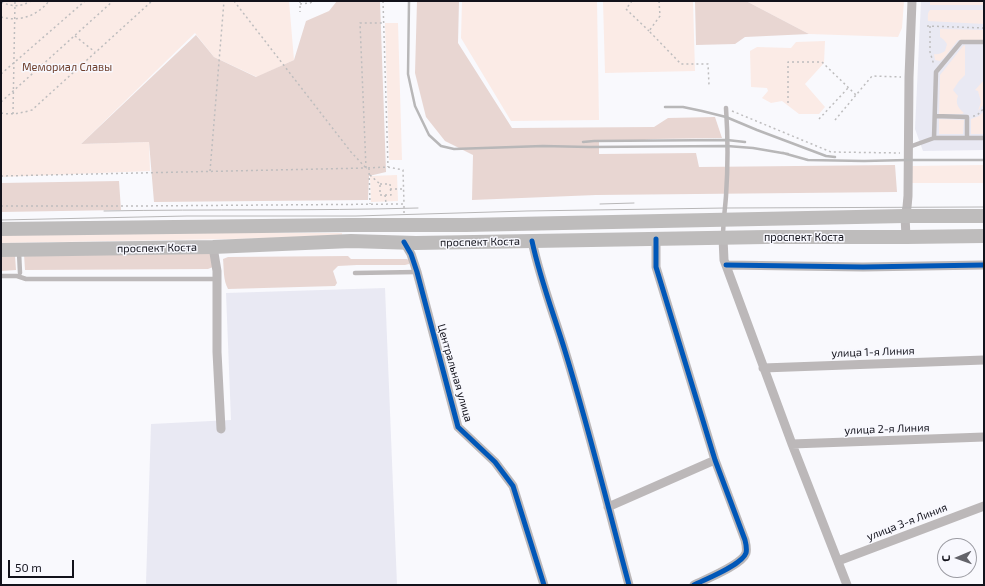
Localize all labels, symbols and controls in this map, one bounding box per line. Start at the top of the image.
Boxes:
park label: Мемориал Славы [22,60,112,74]
street label: проспект Коста [764,230,844,244]
street label: проспект Коста [440,235,520,249]
street label: проспект Коста [117,241,197,255]
street label: Центральная улица [435,322,475,424]
street label: улица 1-я Линия [831,344,915,360]
street label: улица 2-я Линия [844,421,930,437]
street label: улица 3-я Линия [865,501,949,543]
north arrow [937,538,977,578]
scale bar [10,552,76,578]
text: С [939,555,952,562]
text: 50 m [15,560,42,574]

